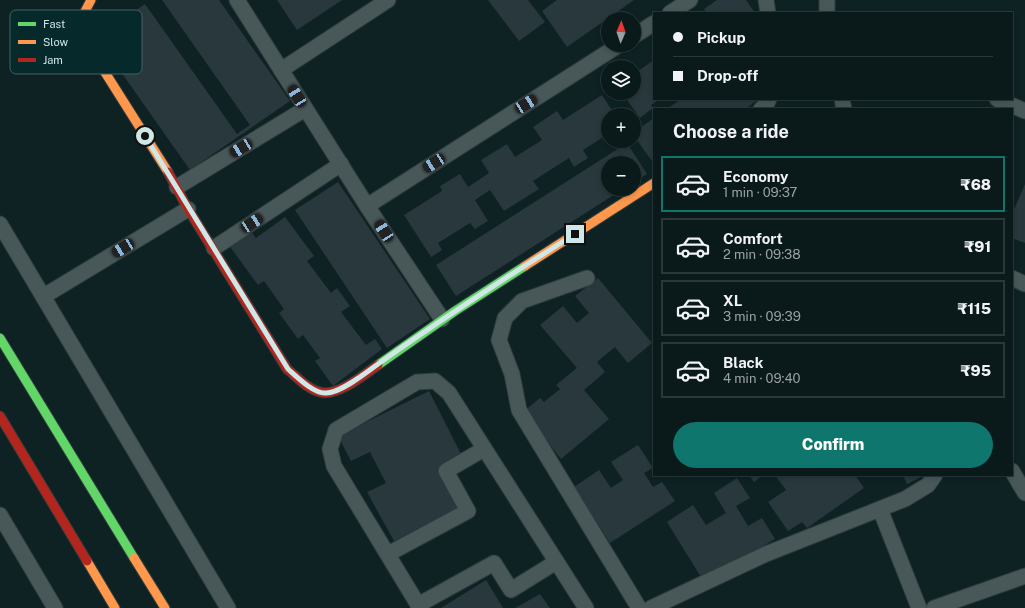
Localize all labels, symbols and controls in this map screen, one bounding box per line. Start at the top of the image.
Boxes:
legend [10,10,142,74]
north arrow [601,12,641,52]
map controls [601,12,641,196]
text: Fast [43,18,65,30]
text: Pickup [697,29,746,46]
text: Slow [43,36,69,48]
text: Jam [43,54,63,66]
button: layers [601,60,641,100]
text: Drop-off [697,67,758,84]
car [286,83,308,109]
car [513,93,539,115]
button: + [601,108,641,148]
text: Choose a ride [673,121,789,142]
route start [136,127,154,145]
car [228,137,254,159]
car [421,151,447,175]
button: − [601,156,641,196]
icon: car [675,166,711,202]
text: Economy [723,168,788,185]
text: ₹68 [961,176,991,193]
text: 1 min · 09:37 [723,185,797,200]
car [239,211,265,235]
car [372,218,396,244]
route end [566,225,584,243]
icon: car [675,228,711,264]
text: Comfort [723,230,783,247]
car [110,237,136,259]
text: ₹91 [964,238,991,255]
text: 2 min · 09:38 [723,247,801,262]
icon: car [675,290,711,326]
text: XL [723,292,742,309]
text: ₹115 [957,300,991,317]
text: 3 min · 09:39 [723,309,801,324]
icon: car [675,352,711,388]
text: Black [723,354,763,371]
text: ₹95 [960,362,991,379]
text: 4 min · 09:40 [723,371,801,386]
button: Confirm [673,422,993,468]

